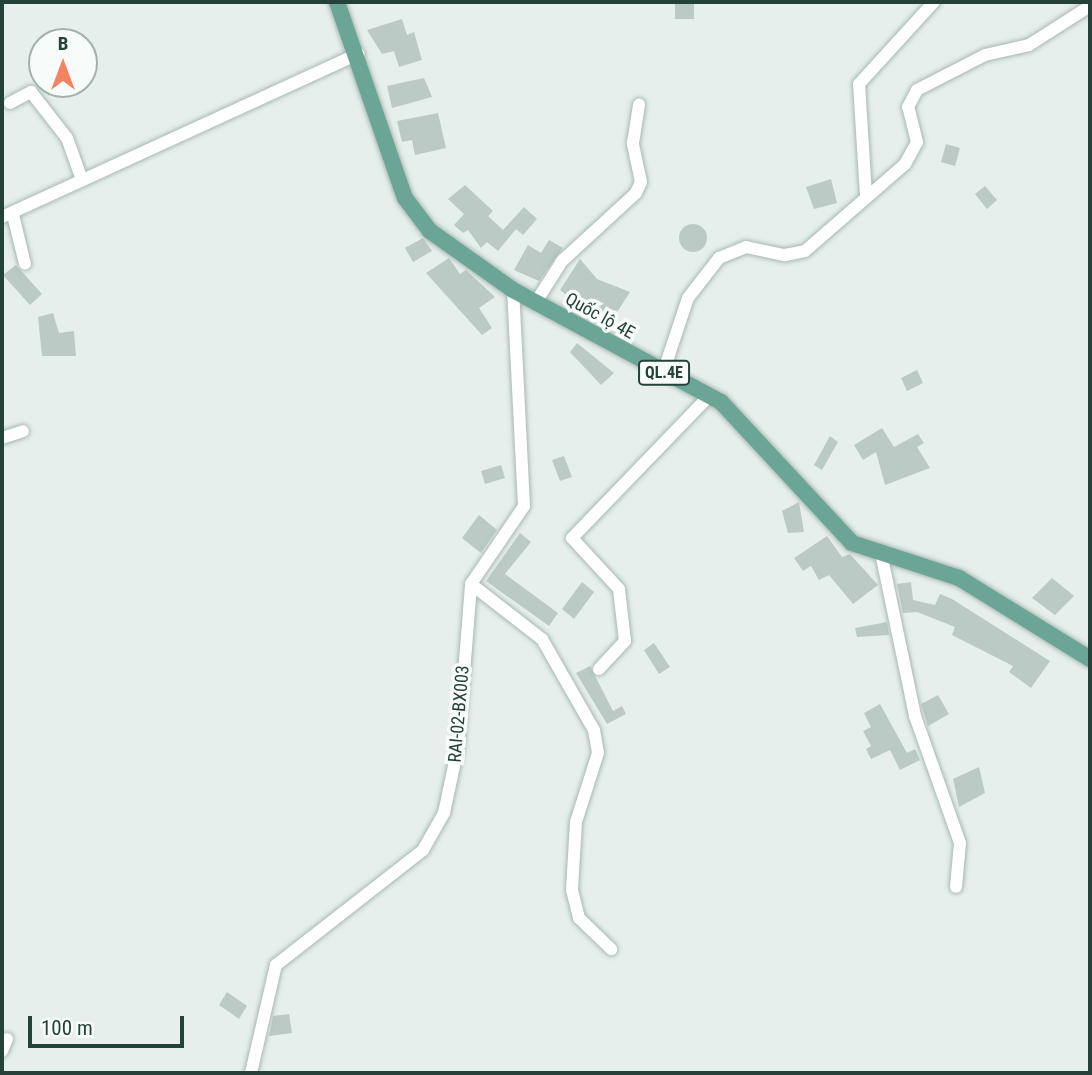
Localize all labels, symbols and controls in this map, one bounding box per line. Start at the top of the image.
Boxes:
north arrow [28,28,98,98]
text: B [58,32,68,55]
street label: Quốc lộ 4E [561,288,639,344]
road number: QL.4E [638,360,690,386]
street label: RAI-02-BX003 [444,664,474,764]
scale bar [32,1002,187,1046]
text: 100 m [41,1016,93,1040]

